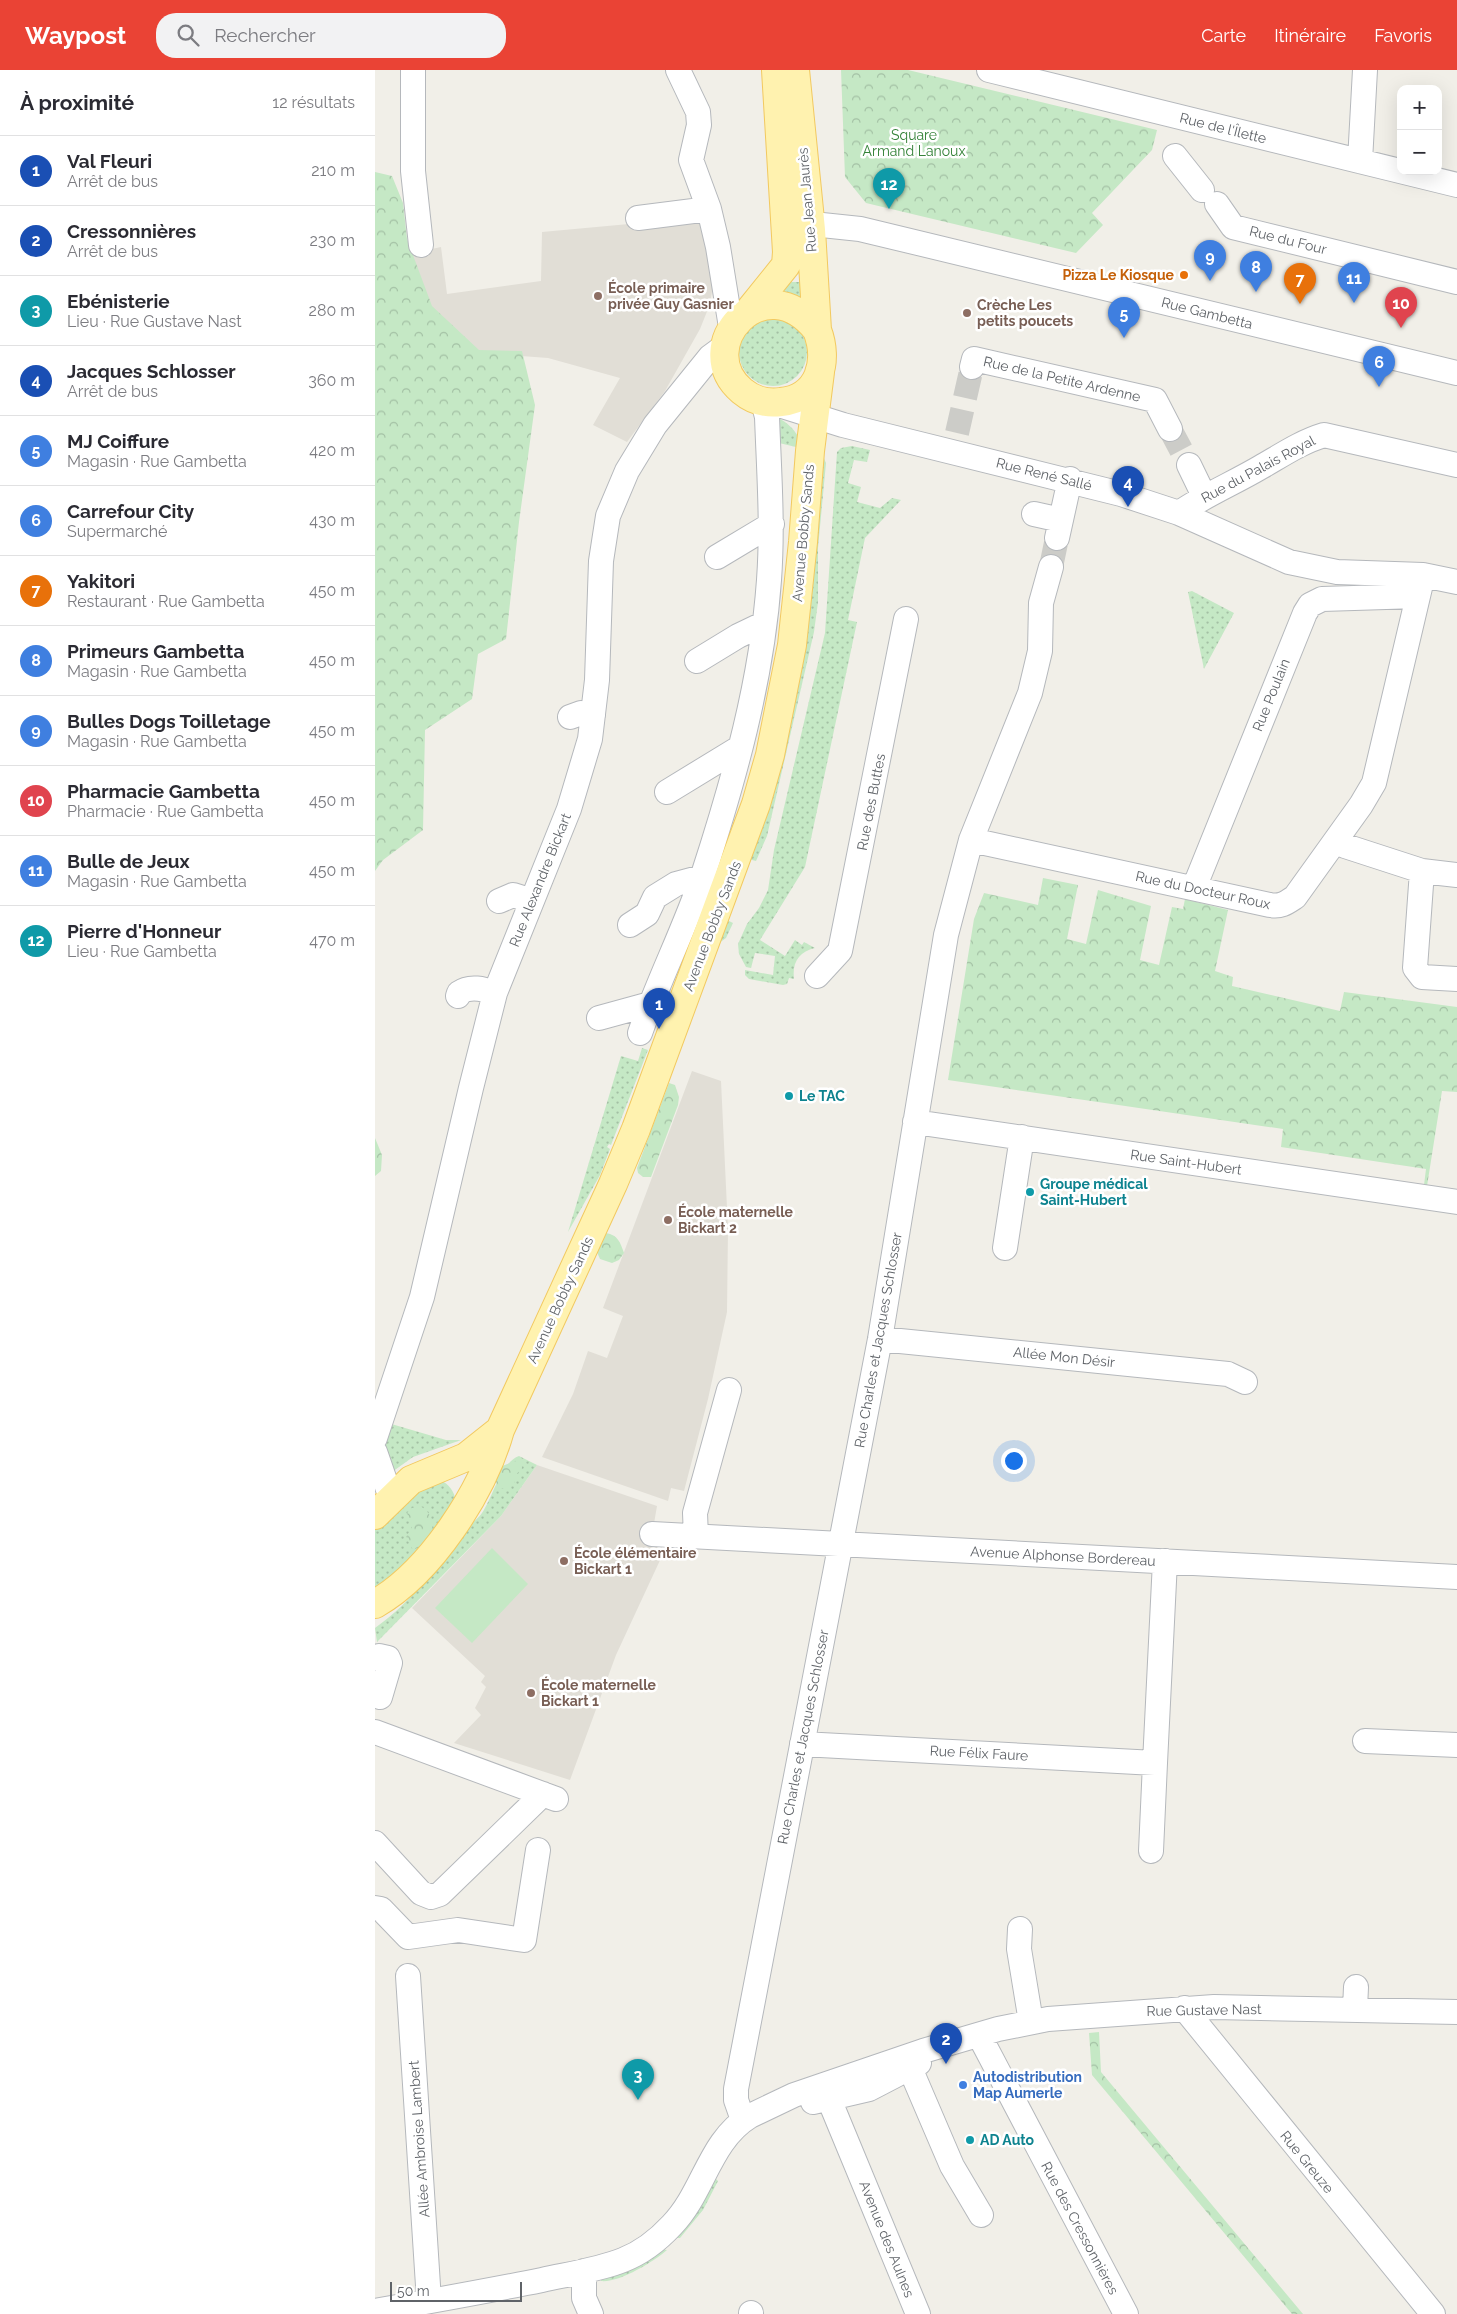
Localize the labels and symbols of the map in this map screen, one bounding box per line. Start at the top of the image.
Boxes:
street label: Rue de l'Îlette [1178,109,1268,147]
park label: Square Armand Lanoux [863,127,965,159]
street label: Rue Jean Jaurès [794,147,820,253]
pin: 12 [873,168,905,209]
street label: Rue du Four [1248,223,1328,257]
pin: 9 [1194,240,1226,281]
pin: 8 [1240,251,1272,292]
pin: 11 [1338,262,1370,303]
pin: 7 [1284,263,1316,304]
place label: Pizza Le Kiosque [1062,267,1175,283]
marker: Pizza Le Kiosque [1178,269,1190,281]
place label: École primaire privée Guy Gasnier [608,279,734,312]
pin: 10 [1385,287,1417,328]
marker: École primaire privée Guy Gasnier [592,290,604,302]
street label: Rue Gambetta [1160,294,1254,332]
place label: Crèche Les petits poucets [977,297,1073,329]
pin: 5 [1108,297,1140,338]
marker: Crèche Les petits poucets [961,307,973,319]
pin: 6 [1363,346,1395,387]
street label: Rue de la Petite Ardenne [982,353,1142,405]
street label: Rue du Palais Royal [1198,432,1318,506]
street label: Rue René Sallé [994,454,1094,494]
street label: Avenue Bobby Sands [789,463,817,602]
pin: 4 [1112,466,1144,507]
street label: Rue Poulain [1249,656,1293,734]
street label: Rue des Buttes [854,752,888,852]
street label: Rue Alexandre Bickart [506,811,574,949]
street label: Avenue Bobby Sands [680,859,744,993]
street label: Rue du Docteur Roux [1134,868,1272,912]
pin: 1 [643,988,675,1029]
place label: Le TAC [799,1088,845,1104]
marker: Le TAC [783,1090,795,1102]
street label: Rue Saint-Hubert [1129,1146,1243,1178]
place label: Groupe médical Saint-Hubert [1040,1176,1148,1208]
marker: Groupe médical Saint-Hubert [1024,1186,1036,1198]
place label: École maternelle Bickart 2 [678,1203,794,1236]
marker: École maternelle Bickart 2 [662,1214,674,1226]
street label: Rue Charles et Jacques Schlosser [851,1231,905,1449]
street label: Avenue Bobby Sands [524,1234,596,1366]
street label: Allée Mon Désir [1012,1344,1116,1370]
your location [1001,1448,1027,1474]
street label: Avenue Alphonse Bordereau [970,1543,1156,1569]
place label: École élémentaire Bickart 1 [574,1544,697,1577]
marker: École élémentaire Bickart 1 [558,1555,570,1567]
street label: Rue Charles et Jacques Schlosser [774,1628,832,1846]
place label: École maternelle Bickart 1 [541,1676,657,1709]
marker: École maternelle Bickart 1 [525,1687,537,1699]
street label: Rue Félix Faure [929,1742,1029,1764]
street label: Rue Gustave Nast [1146,2001,1262,2019]
pin: 2 [930,2023,962,2064]
pin: 3 [622,2059,654,2100]
street label: Allée Ambroise Lambert [406,2060,432,2218]
place label: Autodistribution Map Aumerle [973,2069,1082,2101]
marker: Autodistribution Map Aumerle [957,2079,969,2091]
street label: Rue Greuze [1277,2128,1337,2196]
place label: AD Auto [980,2132,1035,2148]
marker: AD Auto [964,2134,976,2146]
street label: Rue des Cressonnières [1038,2159,1122,2297]
street label: Avenue des Aulnes [856,2178,918,2300]
scale bar [390,2279,523,2302]

